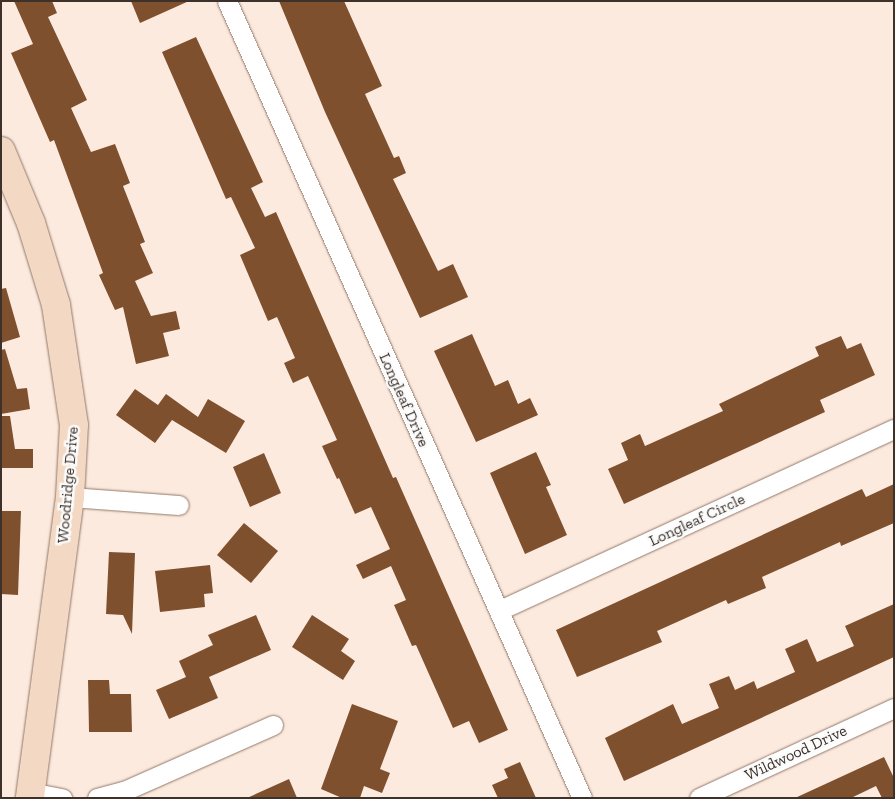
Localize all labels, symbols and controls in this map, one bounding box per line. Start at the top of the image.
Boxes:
street label: Longleaf Drive [375,350,433,450]
street label: Woodridge Drive [53,426,83,544]
street label: Longleaf Circle [646,489,748,551]
street label: Wildwood Drive [742,721,850,785]

